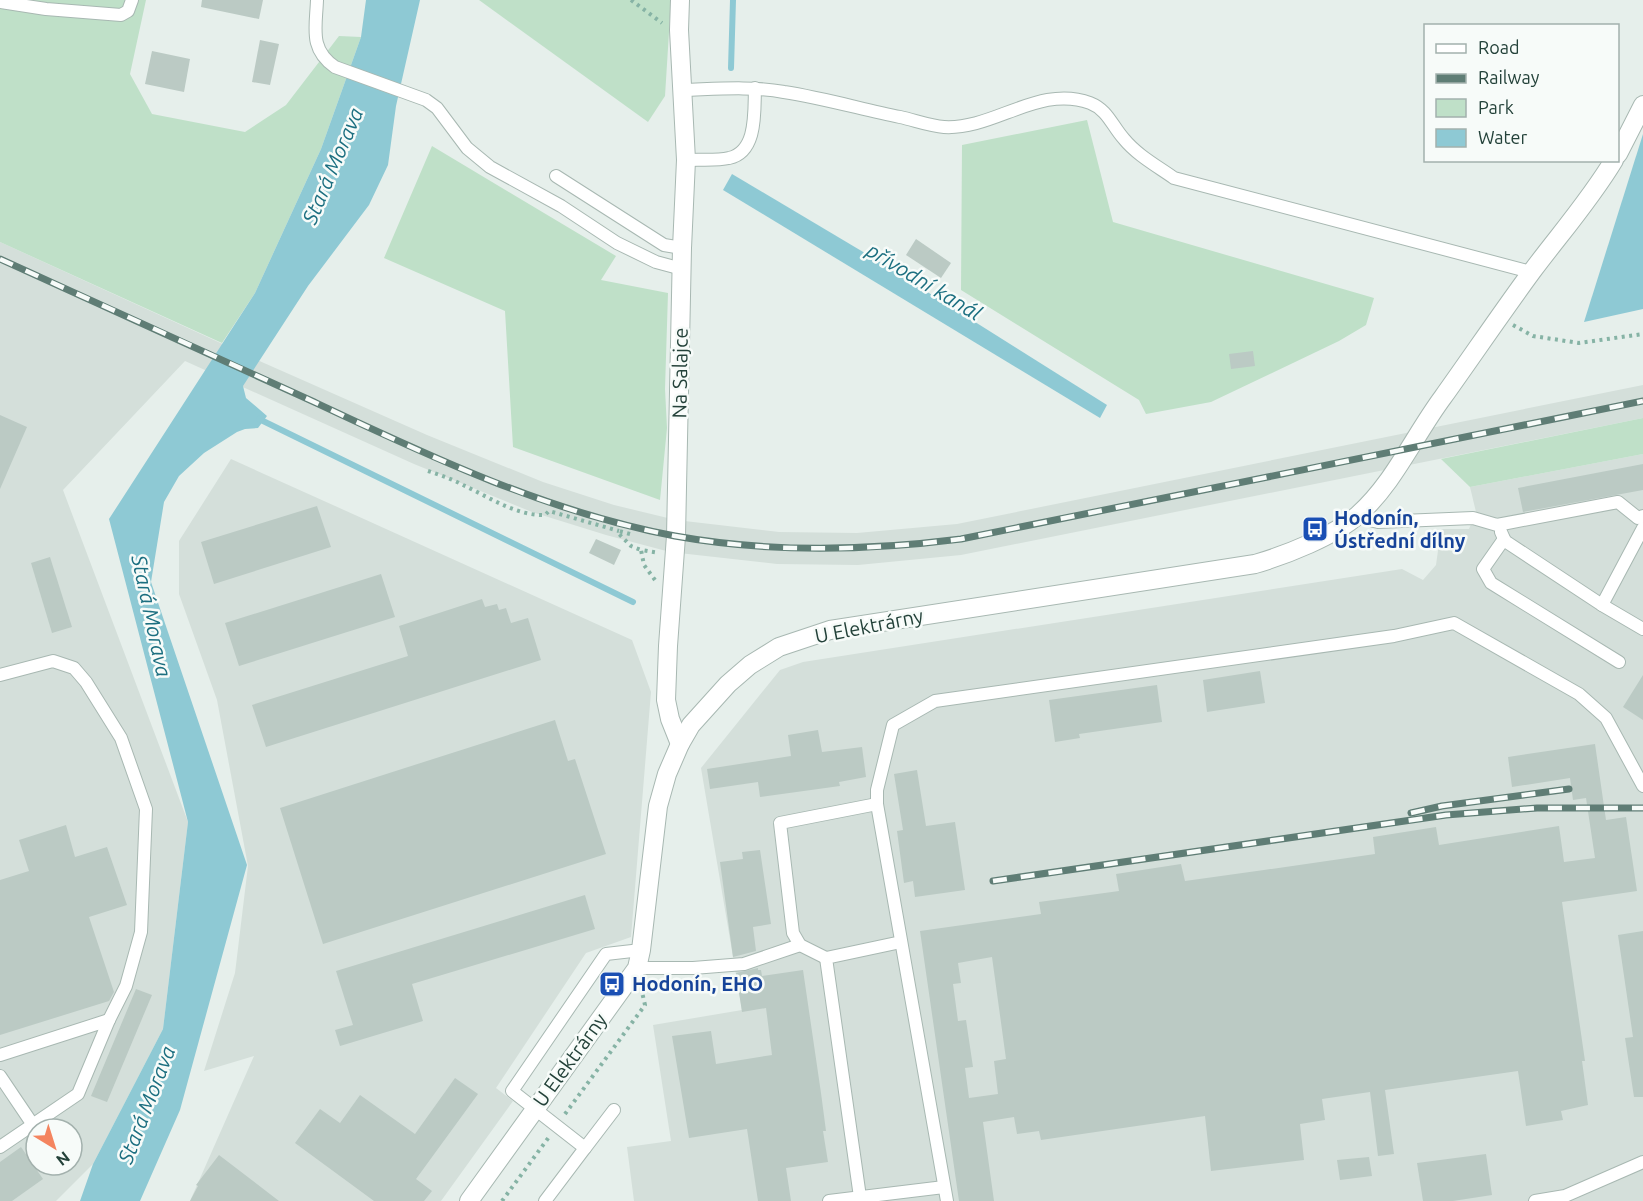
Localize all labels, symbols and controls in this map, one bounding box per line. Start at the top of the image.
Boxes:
legend [1424,24,1619,162]
text: Road [1478,37,1520,57]
text: Railway [1478,67,1540,87]
text: Park [1478,97,1514,117]
water label: Stará Morava [296,104,367,228]
text: Water [1478,127,1528,147]
water label: přívodní kanál [862,237,986,325]
street label: Na Salajce [667,327,692,418]
place label: Hodonín, Ústřední dílny [1334,506,1466,552]
bus stop icon: Hodonín, Ústřední dílny [1300,514,1330,544]
water label: Stará Morava [127,552,177,679]
street label: U Elektrárny [813,604,925,647]
bus stop icon: Hodonín, EHO [597,969,627,999]
place label: Hodonín, EHO [632,972,763,995]
street label: U Elektrárny [528,1008,611,1111]
water label: Stará Morava [112,1042,179,1168]
north arrow [24,1117,84,1177]
text: N [53,1148,73,1170]

